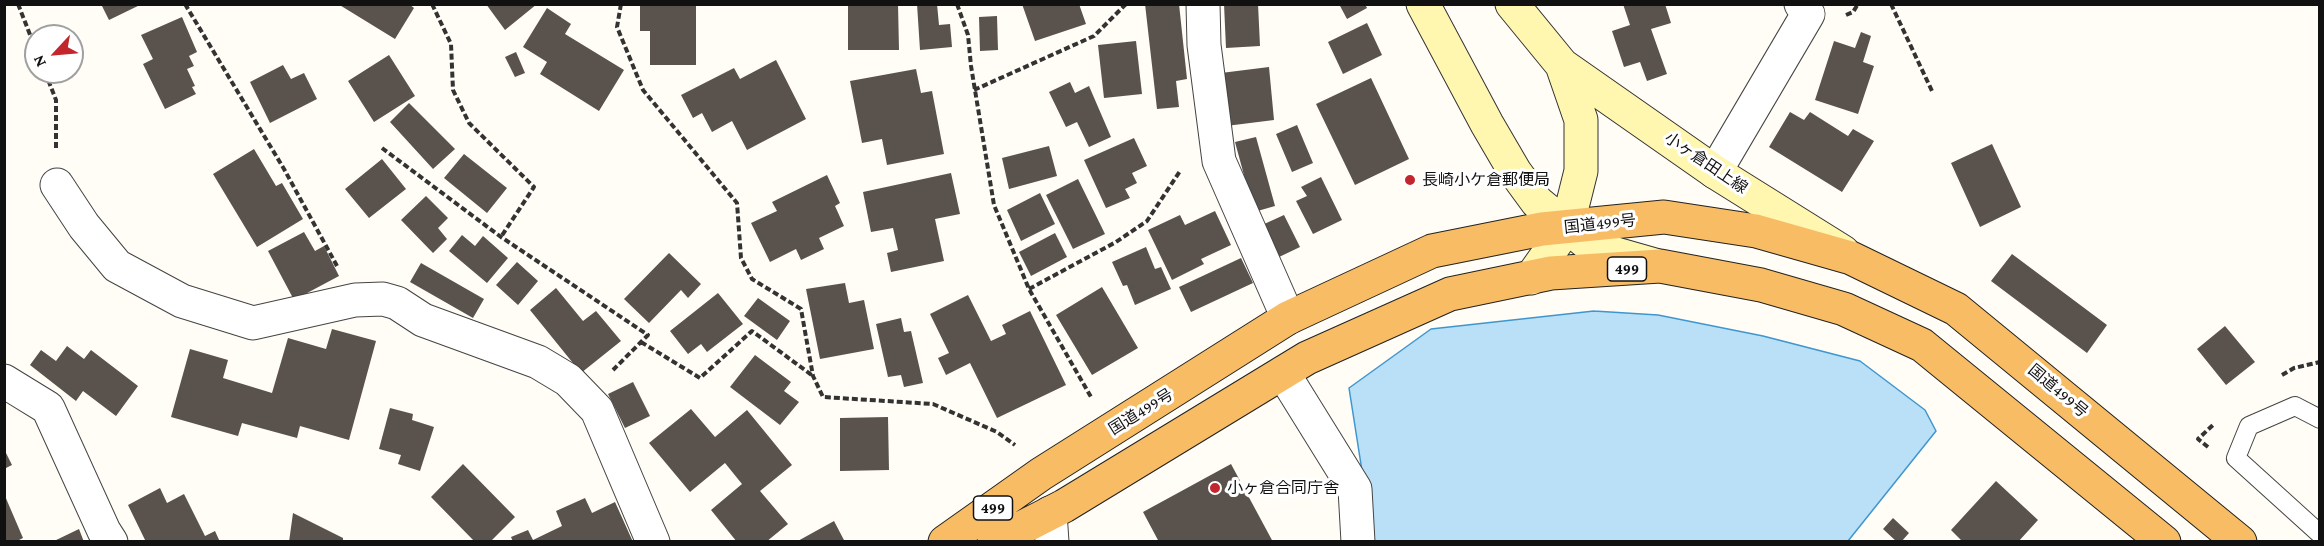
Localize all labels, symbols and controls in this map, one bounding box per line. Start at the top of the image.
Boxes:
north arrow [24,24,84,84]
text: N [29,53,49,70]
street label: 小ヶ倉田上線 [1661,128,1751,198]
place label: 長崎小ケ倉郵便局 [1422,170,1550,190]
marker: 長崎小ケ倉郵便局 [1403,173,1417,187]
street label: 国道499号 [1563,211,1637,237]
road number: 499 [1608,257,1646,281]
street label: 国道499号 [2024,360,2092,422]
street label: 国道499号 [1105,385,1177,439]
place label: 小ヶ倉合同庁舎 [1227,478,1339,498]
marker: 小ヶ倉合同庁舎 [1208,481,1222,495]
road number: 499 [974,496,1012,520]

